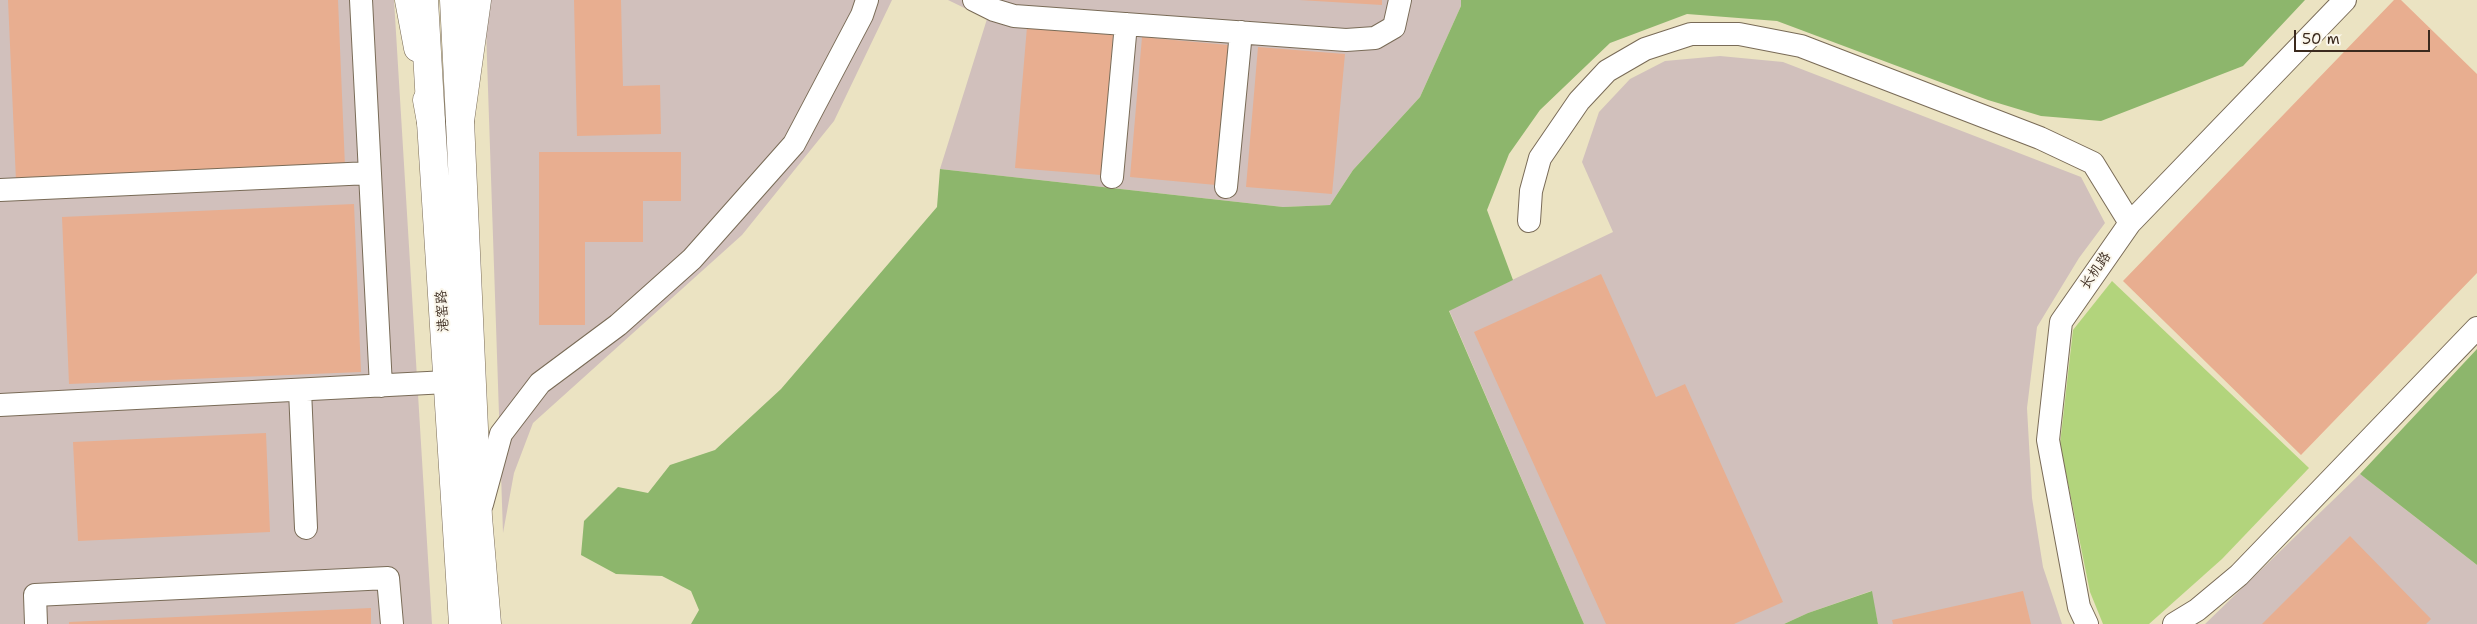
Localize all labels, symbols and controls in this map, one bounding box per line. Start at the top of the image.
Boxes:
scale bar [2297,20,2433,52]
text: 50 m [2302,29,2340,49]
street label: 长机路 [2077,249,2115,293]
street label: 港窑路 [433,289,453,333]

